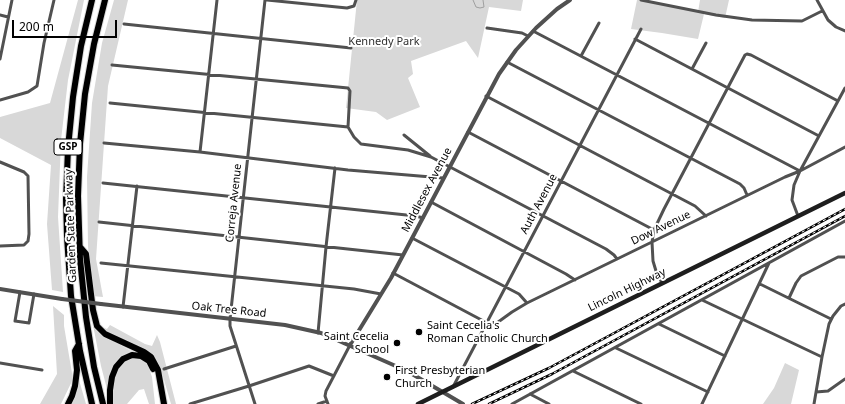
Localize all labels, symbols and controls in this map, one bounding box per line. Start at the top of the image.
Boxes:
scale bar [14,12,119,38]
text: 200 m [19,18,54,35]
park label: Kennedy Park [348,35,420,49]
road number: GSP [54,139,82,155]
street label: Middlesex Avenue [399,145,455,235]
street label: Correja Avenue [223,163,245,243]
street label: Garden State Parkway [62,169,80,283]
street label: Auth Avenue [518,172,560,236]
street label: Dow Avenue [629,208,693,248]
street label: Lincoln Highway [586,265,668,315]
street label: Oak Tree Road [191,300,267,320]
place label: Saint Cecelia's Roman Catholic Church [427,319,548,345]
marker: Saint Cecelia's Roman Catholic Church [414,327,424,337]
place label: Saint Cecelia School [324,330,389,356]
marker: Saint Cecelia School [392,338,402,348]
place label: First Presbyterian Church [395,364,485,390]
marker: First Presbyterian Church [382,372,392,382]

